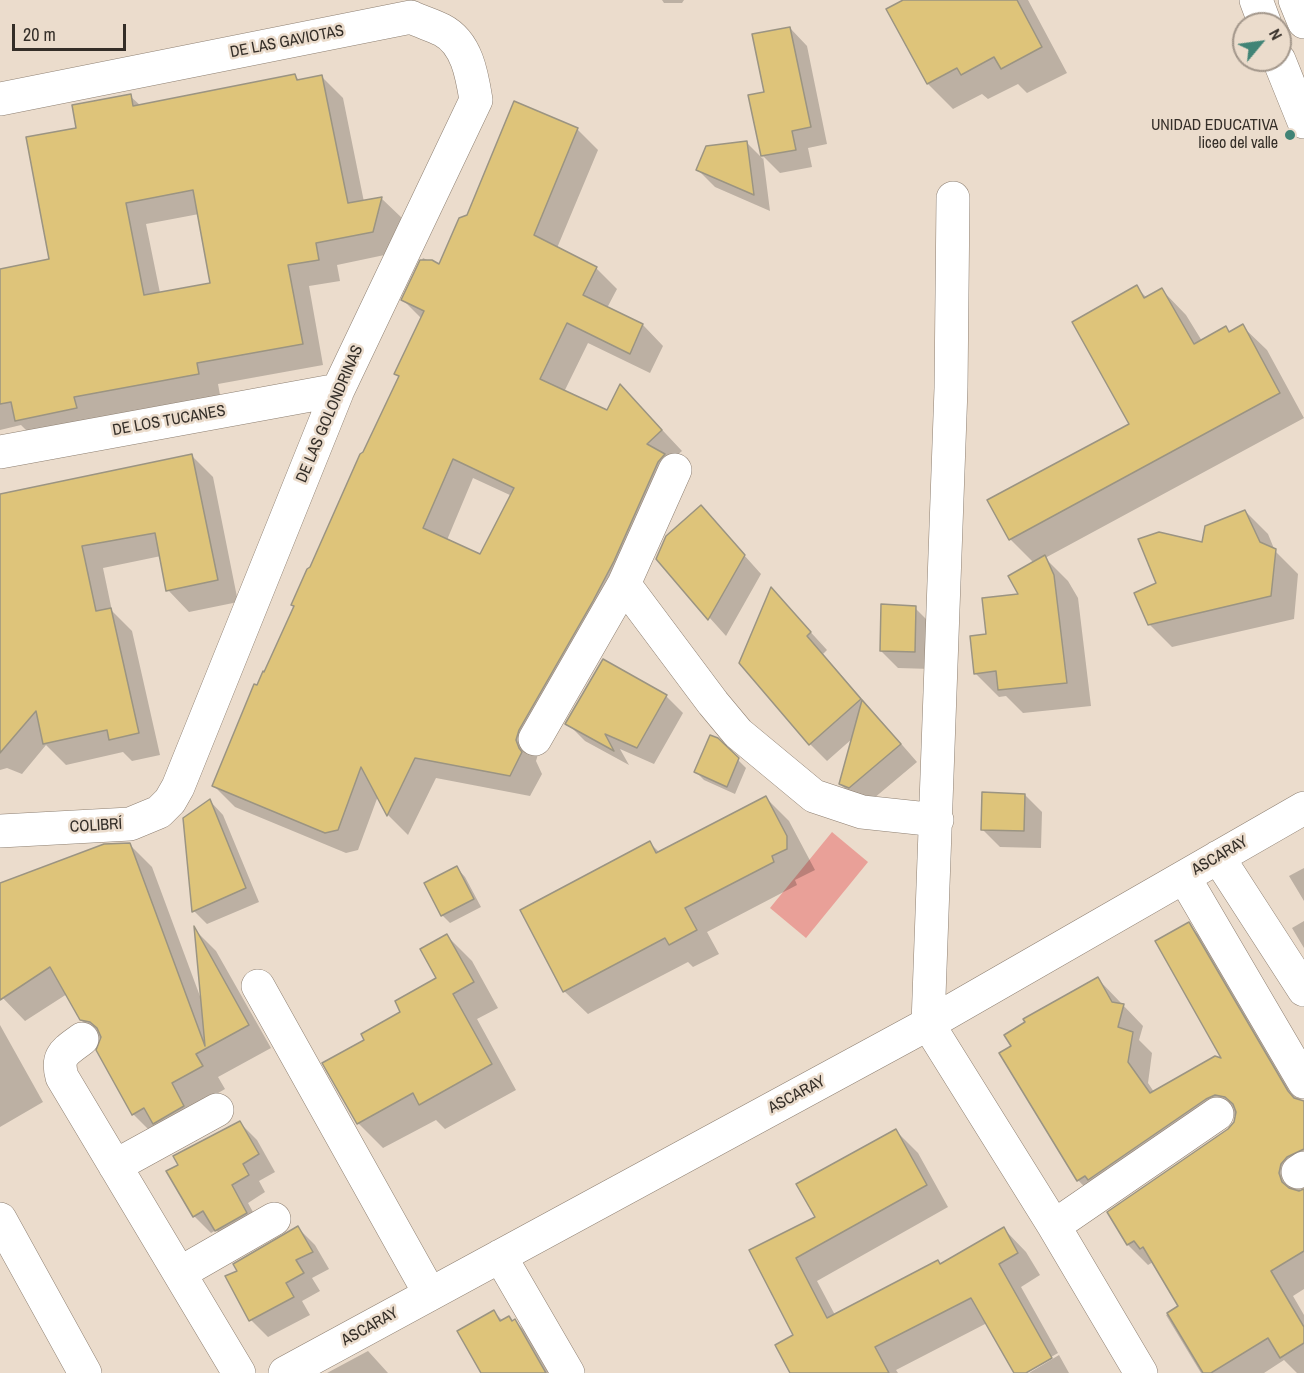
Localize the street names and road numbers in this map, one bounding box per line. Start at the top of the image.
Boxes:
street label: DE LAS GAVIOTAS [228,22,346,62]
street label: DE LAS GOLONDRINAS [292,342,368,486]
street label: DE LOS TUCANES [111,402,227,440]
street label: COLIBRÍ [69,815,123,837]
street label: ASCARAY [1188,832,1252,880]
street label: ASCARAY [765,1072,829,1118]
street label: ASCARAY [338,1304,402,1350]

